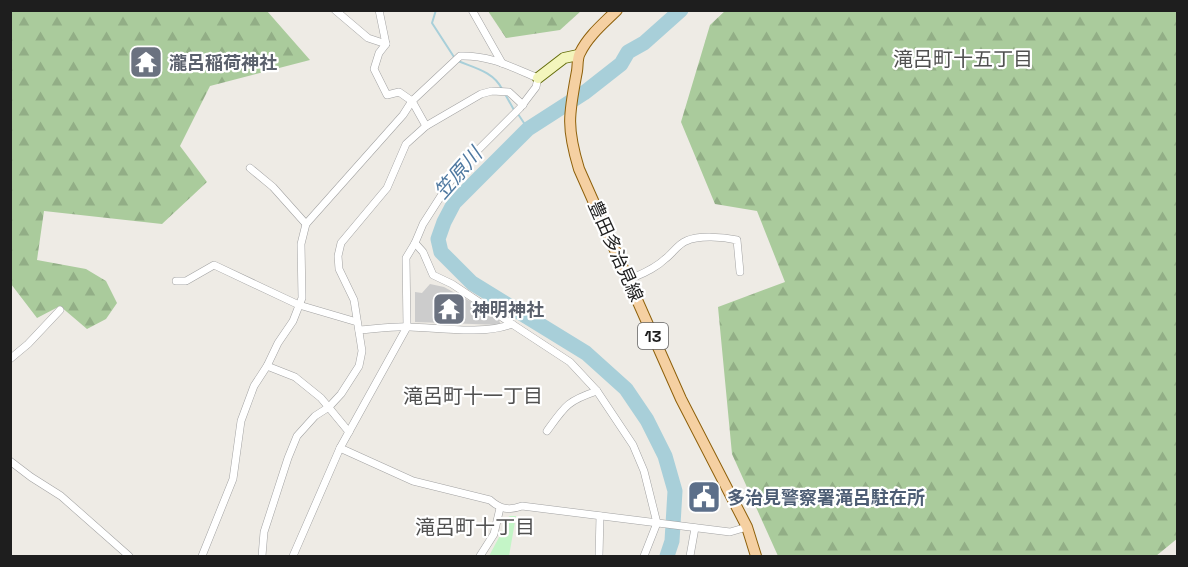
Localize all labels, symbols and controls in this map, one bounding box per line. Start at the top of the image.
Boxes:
temple icon: 瀧呂稲荷神社 [128,44,164,80]
district label: 滝呂町十五丁目 [893,46,1033,72]
place label: 瀧呂稲荷神社 [169,51,277,74]
water label: 笠原川 [429,140,489,204]
street label: 豊田多治見線 [584,197,648,305]
temple icon: 神明神社 [431,291,467,327]
place label: 神明神社 [472,298,544,321]
road number: 13 [638,323,668,349]
district label: 滝呂町十一丁目 [403,383,543,409]
public building icon: 多治見警察署滝呂駐在所 [686,479,722,515]
place label: 多治見警察署滝呂駐在所 [727,486,925,509]
district label: 滝呂町十丁目 [415,514,535,540]

